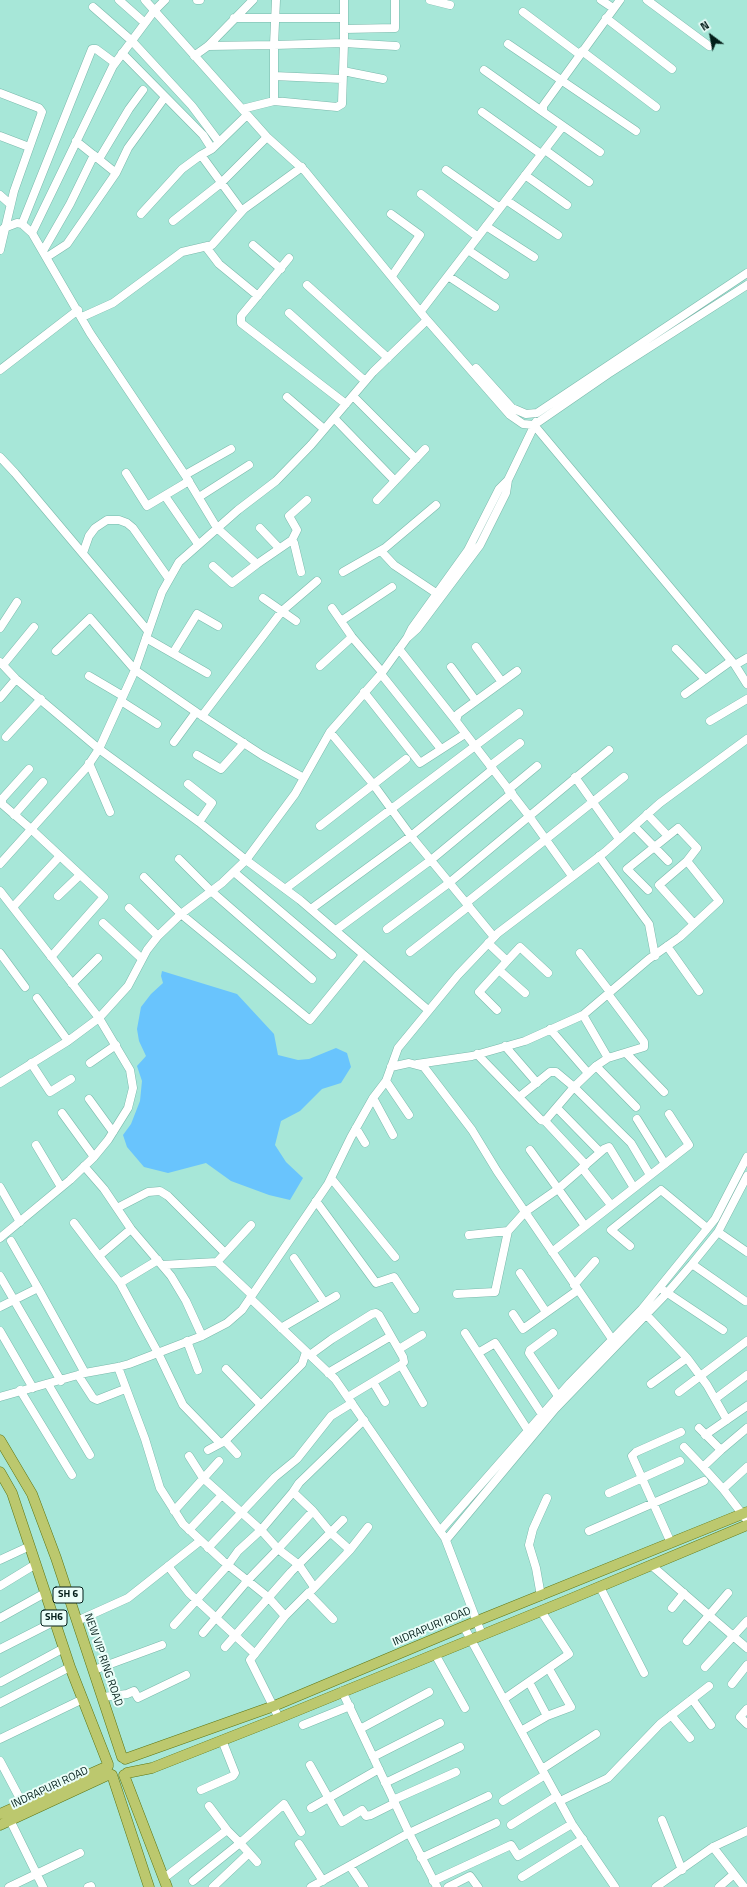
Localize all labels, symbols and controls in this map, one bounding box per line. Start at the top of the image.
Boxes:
north arrow [691,16,731,56]
text: N [697,17,712,35]
road number: SH 6 [53,1587,83,1603]
street label: INDRAPURI ROAD [391,1605,473,1649]
road number: SH6 [41,1610,67,1626]
street label: NEW VIP RING ROAD [81,1612,125,1708]
street label: INDRAPURI ROAD [9,1764,91,1812]

